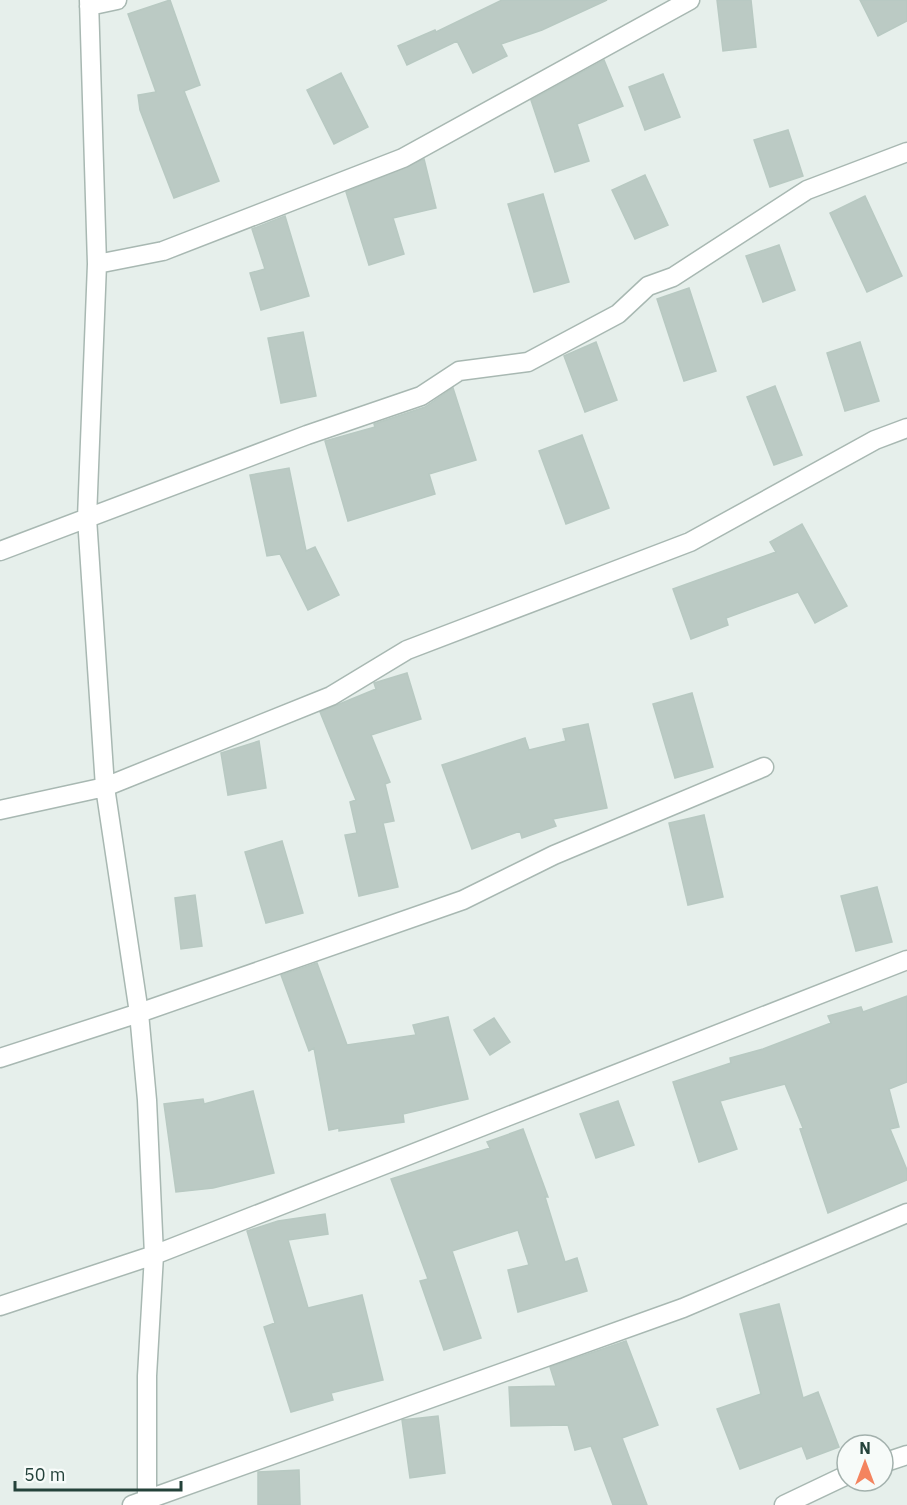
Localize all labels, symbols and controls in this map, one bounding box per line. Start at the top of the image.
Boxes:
north arrow [835,1433,895,1493]
text: N [859,1438,871,1458]
scale bar [15,1454,182,1492]
text: 50 m [24,1463,66,1486]

